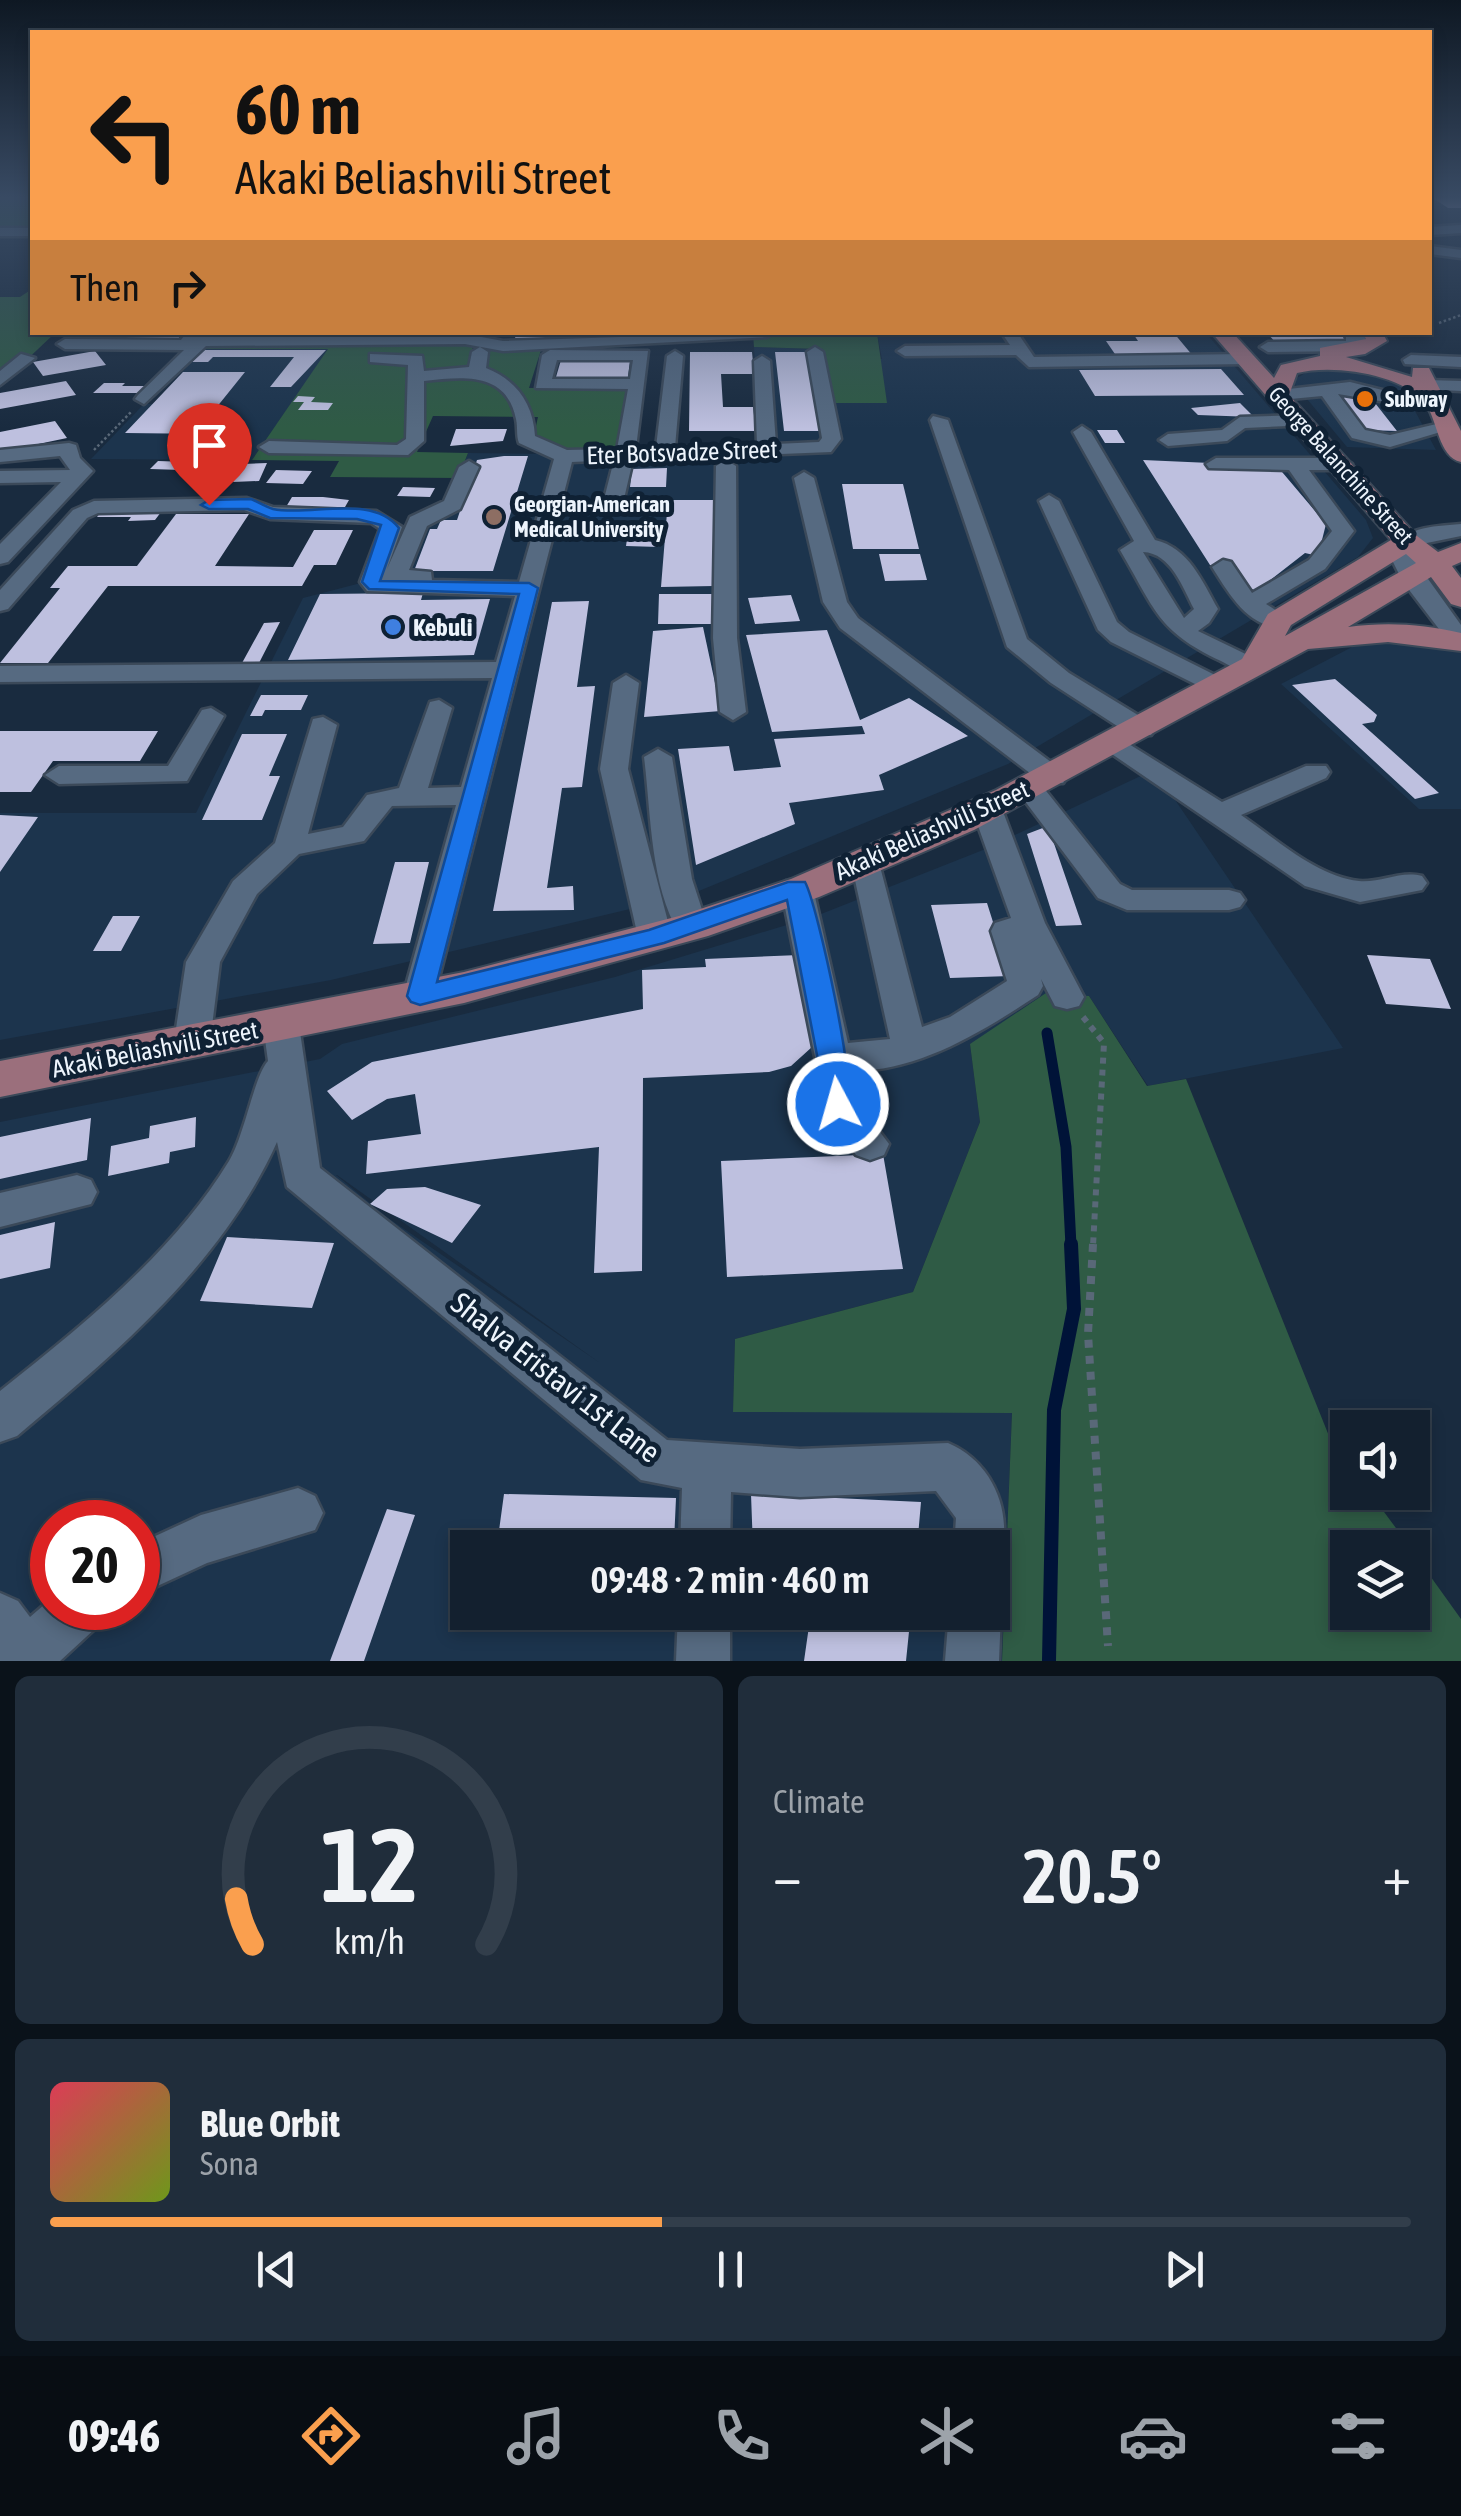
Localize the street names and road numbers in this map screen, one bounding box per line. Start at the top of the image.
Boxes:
street label: George Balanchine Street [1263,381,1419,549]
street label: Eter Botsvadze Street [586,435,778,469]
street label: Akaki Beliashvili Street [831,775,1033,885]
street label: Akaki Beliashvili Street [50,1015,260,1083]
street label: Shalva Eristavi 1st Lane [445,1285,667,1469]

